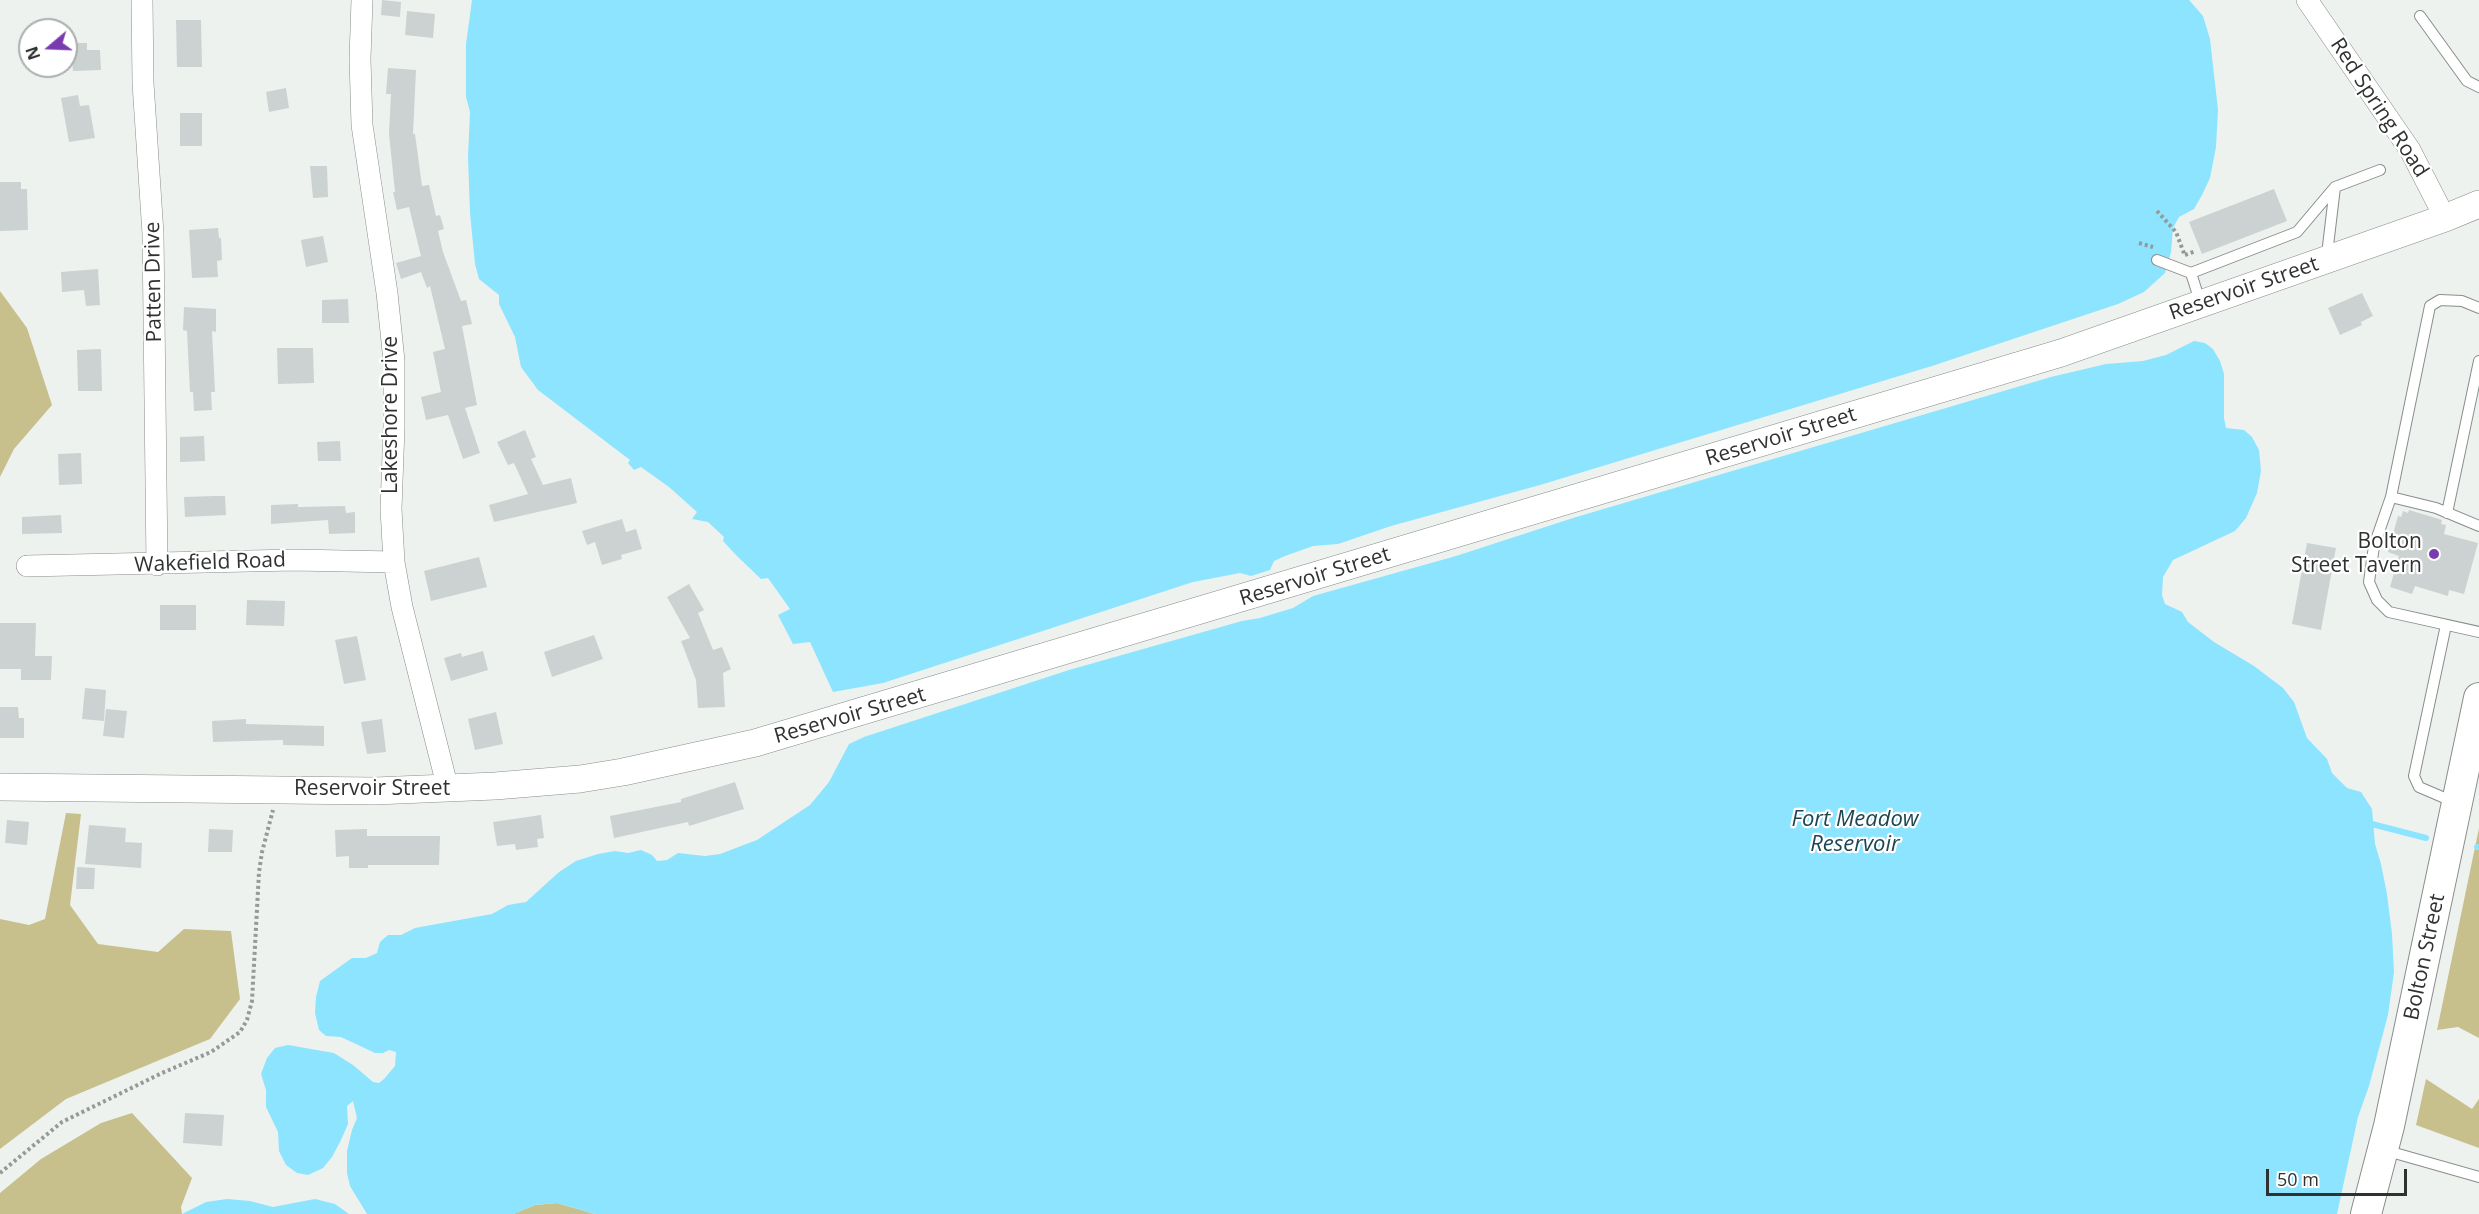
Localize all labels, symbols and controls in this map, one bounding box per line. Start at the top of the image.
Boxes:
north arrow [18,18,78,78]
street label: Red Spring Road [2325,34,2433,182]
text: N [20,43,45,63]
street label: Patten Drive [140,221,168,343]
street label: Reservoir Street [2166,252,2322,326]
street label: Lakeshore Drive [378,336,404,494]
street label: Reservoir Street [1703,402,1859,472]
place label: Bolton Street Tavern [2291,529,2422,579]
street label: Reservoir Street [1237,542,1393,612]
marker: Bolton Street Tavern [2427,547,2441,561]
street label: Wakefield Road [134,548,286,578]
street label: Reservoir Street [771,682,929,750]
street label: Reservoir Street [294,776,450,802]
water label: Fort Meadow Reservoir [1791,807,1919,858]
street label: Bolton Street [2399,891,2451,1023]
scale bar [2269,1157,2410,1195]
text: 50 m [2277,1167,2319,1191]

